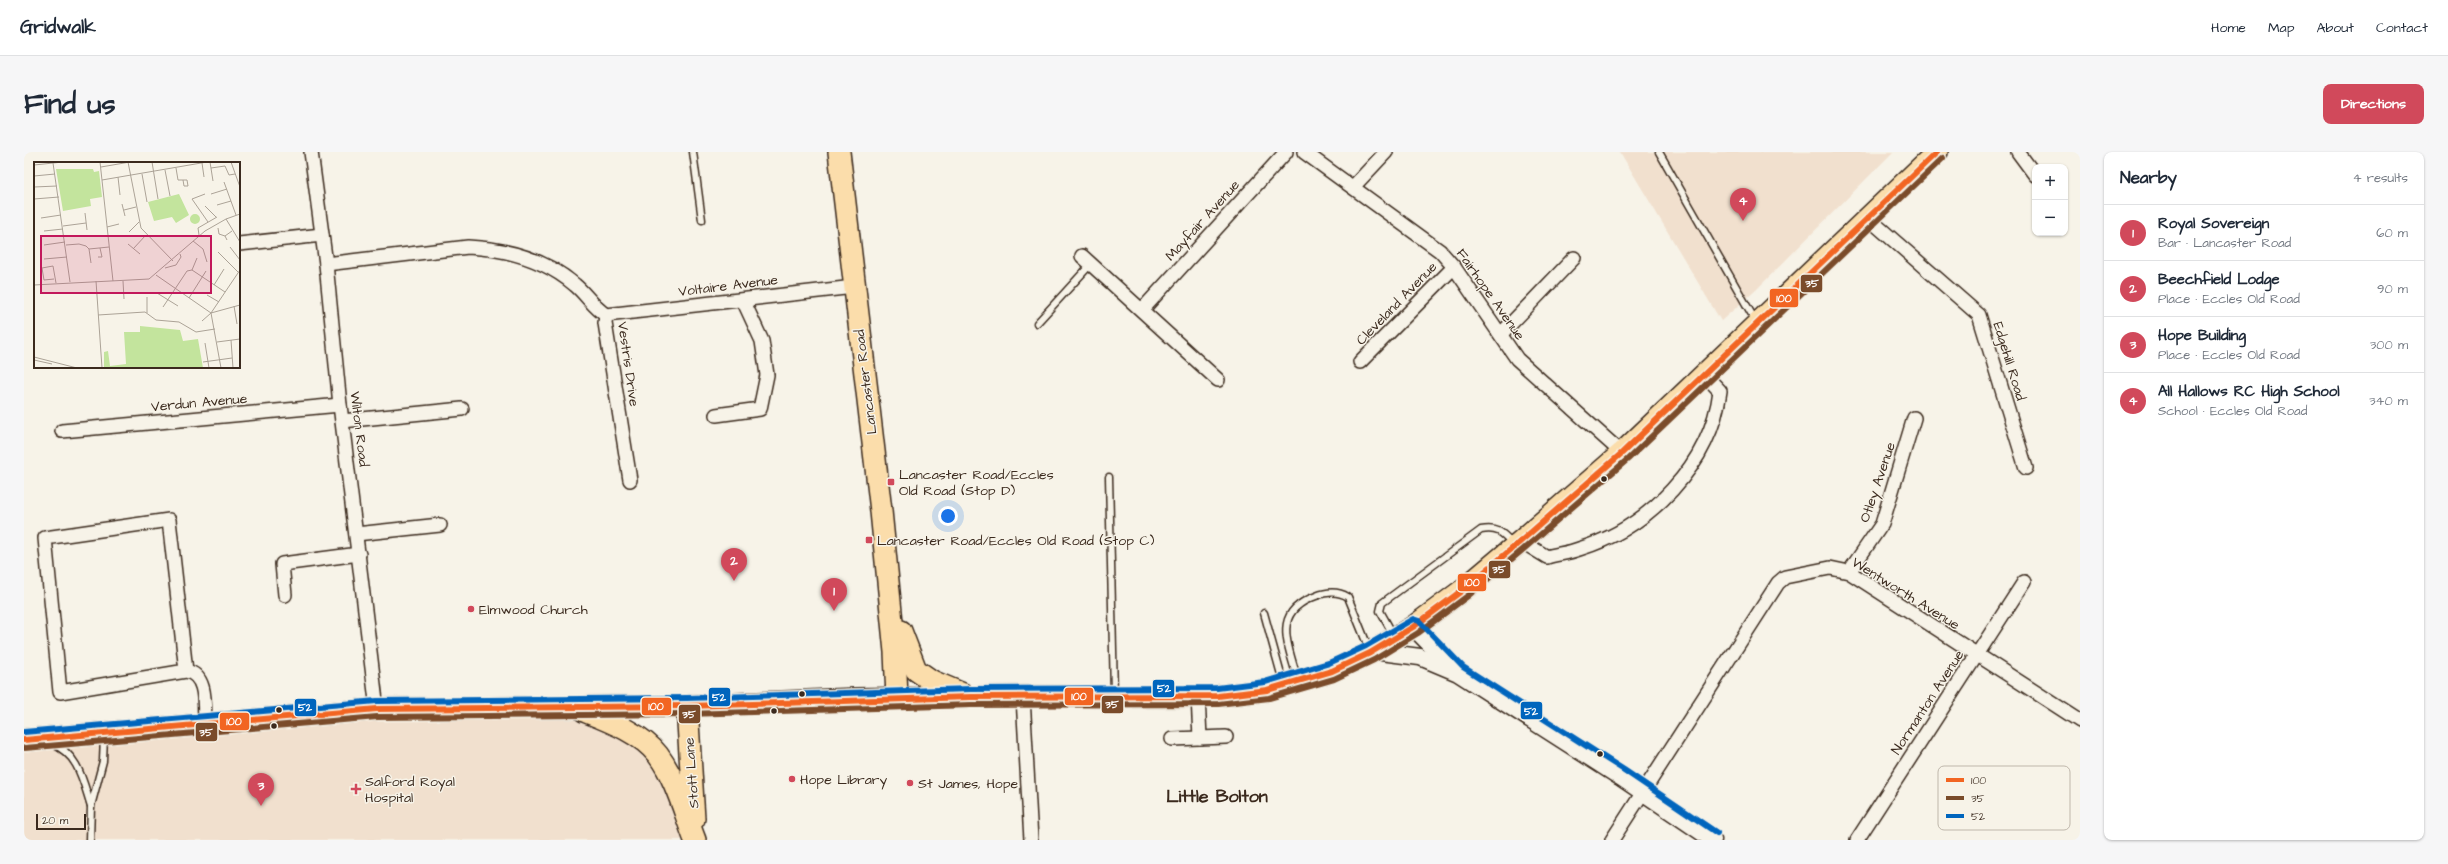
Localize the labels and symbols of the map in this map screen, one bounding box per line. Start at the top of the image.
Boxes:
inset map [34,162,240,368]
street label: Mayfair Avenue [1161,175,1245,266]
pin: 4 [1730,188,1756,221]
street label: Fairhope Avenue [1451,245,1530,345]
street label: Cleveland Avenue [1352,257,1442,350]
street label: Voltaire Avenue [677,270,779,302]
line badge: 35 [1800,274,1823,293]
text: 35 [1804,276,1819,291]
line badge: 100 [1769,288,1799,308]
text: 100 [1776,291,1792,306]
street label: Edgehill Road [1988,319,2031,403]
street label: Vestris Drive [612,321,644,408]
street label: Lancaster Road [850,328,882,435]
street label: Verdun Avenue [150,389,248,417]
street label: Wilton Road [344,390,374,468]
street label: Otley Avenue [1855,439,1901,525]
place label: Lancaster Road/Eccles Old Road (Stop D) [899,465,1054,501]
unlabelled marker [1599,474,1609,484]
marker: Lancaster Road/Eccles Old Road (Stop D) [886,477,896,487]
your location [938,506,958,526]
place label: Lancaster Road/Eccles Old Road (Stop C) [877,531,1154,551]
marker: Lancaster Road/Eccles Old Road (Stop C) [864,535,874,545]
pin: 2 [721,548,747,581]
street label: Wentworth Avenue [1848,553,1964,635]
line badge: 35 [1488,560,1511,579]
text: 35 [1491,562,1506,577]
line badge: 100 [1457,573,1487,592]
text: 100 [1464,575,1480,590]
pin: 1 [821,578,847,611]
place label: Elmwood Church [479,600,588,620]
marker: Elmwood Church [466,604,476,614]
street label: Normanton Avenue [1886,646,1969,759]
line badge: 52 [1152,679,1175,698]
text: 52 [1157,681,1172,696]
line badge: 52 [708,687,731,707]
line badge: 100 [1064,687,1094,706]
unlabelled marker [797,689,807,699]
text: 100 [1071,689,1087,704]
text: 52 [712,690,727,705]
line badge: 35 [1101,695,1124,714]
line badge: 100 [641,697,672,716]
text: 35 [1104,697,1119,712]
line badge: 52 [294,698,317,717]
text: 100 [648,699,664,714]
text: 52 [298,700,313,715]
line badge: 52 [1520,701,1543,720]
line badge: 35 [678,704,701,724]
text: 52 [1524,704,1539,719]
unlabelled marker [274,705,284,715]
unlabelled marker [769,706,779,716]
text: 35 [681,707,696,722]
line badge: 100 [219,712,250,731]
text: 100 [226,714,242,729]
unlabelled marker [269,721,279,731]
line badge: 35 [195,722,218,742]
text: 35 [198,725,213,740]
street label: Stott Lane [680,736,704,809]
unlabelled marker [1595,749,1605,759]
legend [1938,766,2070,830]
place label: Hope Library [800,770,888,790]
place label: Salford Royal Hospital [365,772,455,808]
pin: 3 [248,773,274,806]
text: 100 [1971,773,1986,788]
marker: Hope Library [787,774,797,784]
place label: St James, Hope [918,774,1019,794]
marker: St James, Hope [905,778,915,788]
marker: Salford Royal Hospital [350,783,362,795]
district label: Little Bolton [1166,784,1268,809]
text: 35 [1971,791,1985,806]
text: 52 [1971,809,1986,824]
scale bar [36,812,86,831]

